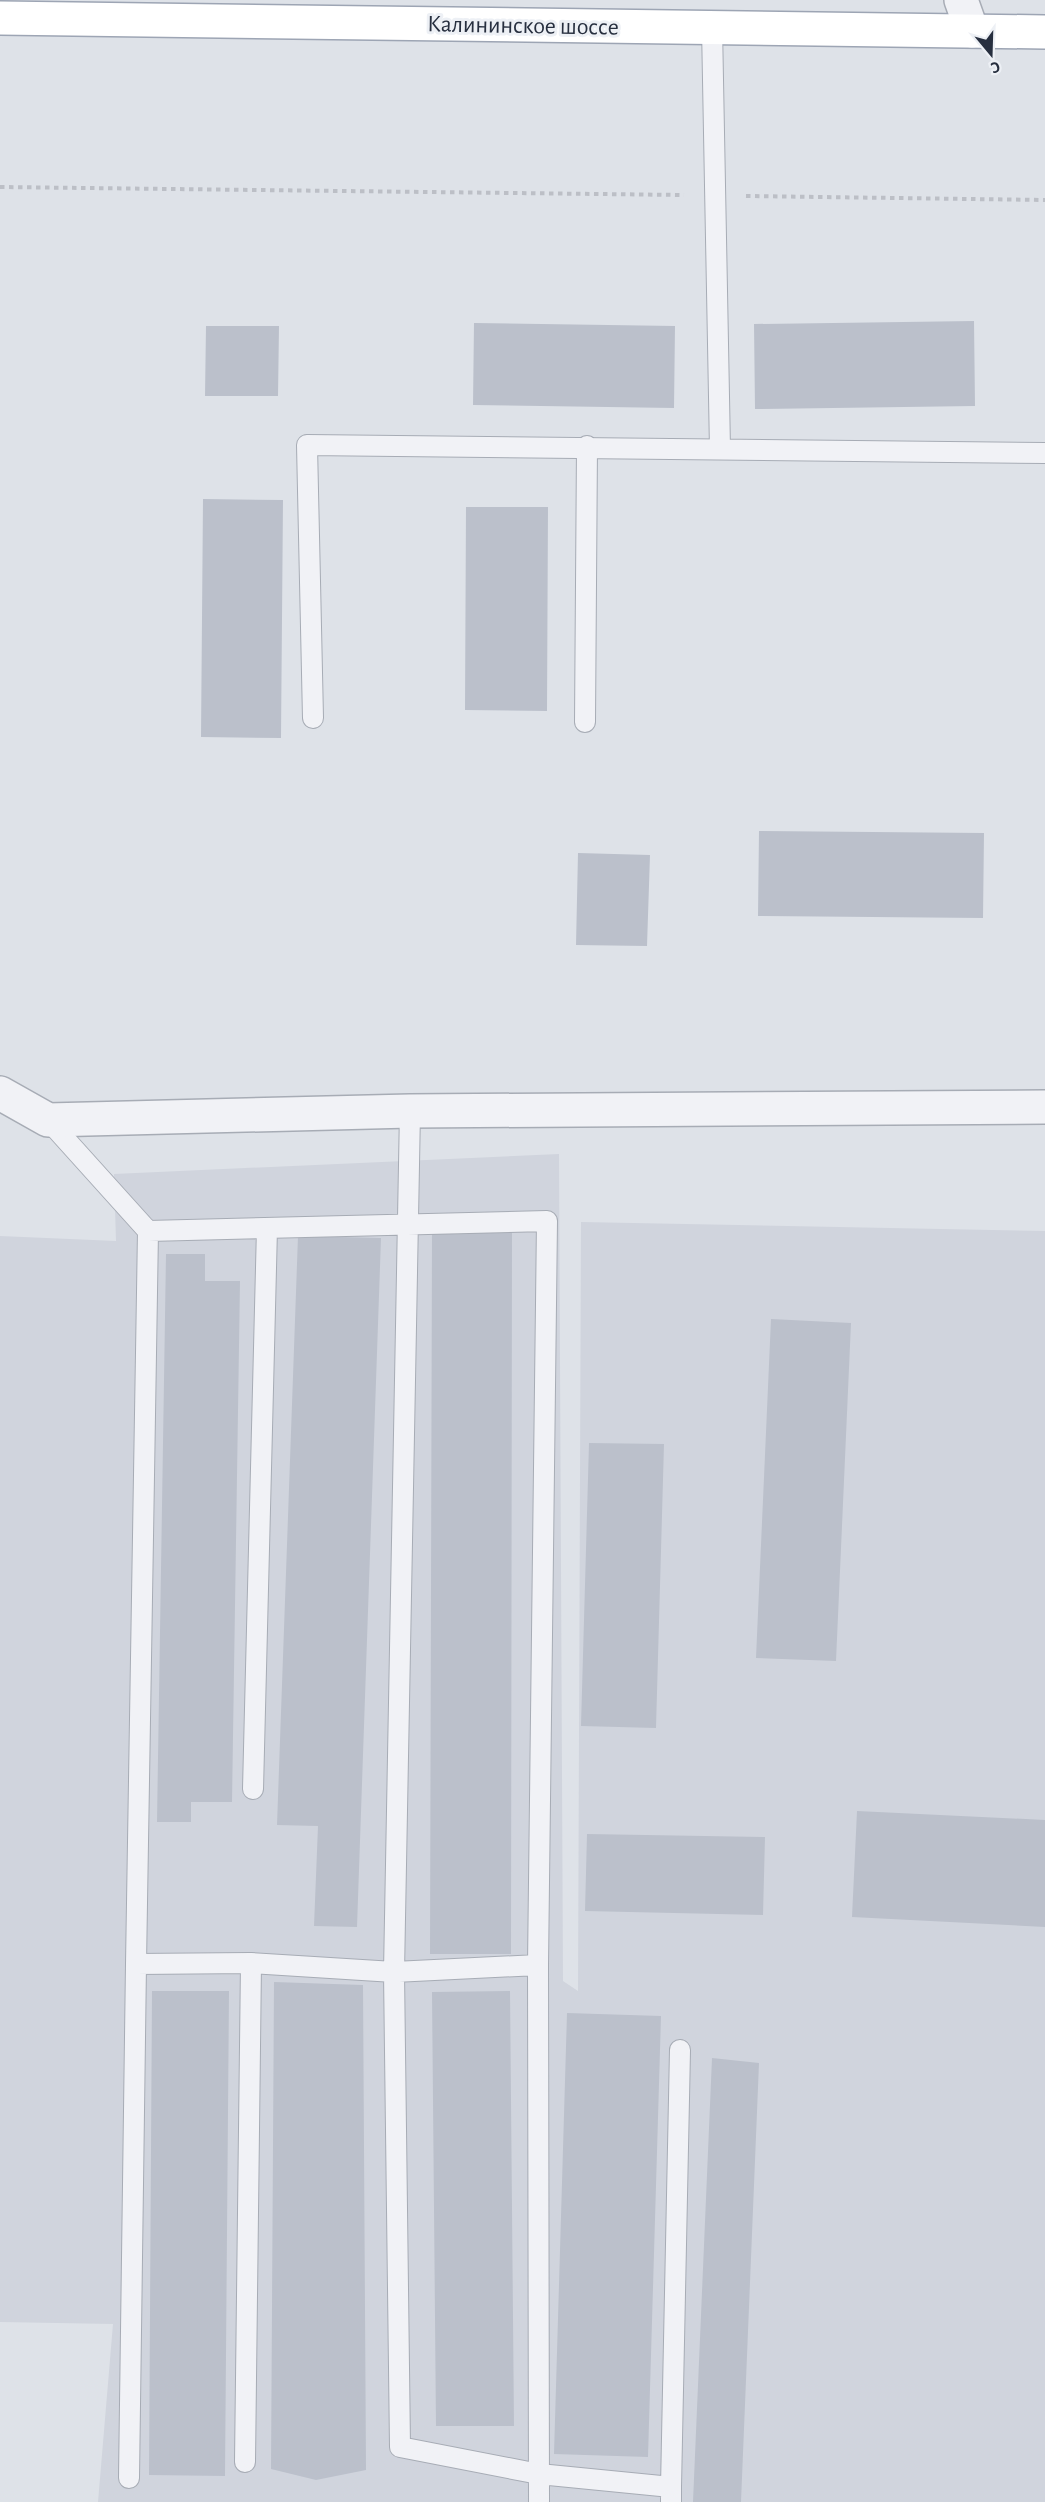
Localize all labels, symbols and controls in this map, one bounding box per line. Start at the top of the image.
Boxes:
street label: Калининское шоссе [427,12,619,40]
north arrow [961,24,1021,84]
text: С [989,58,1002,76]

